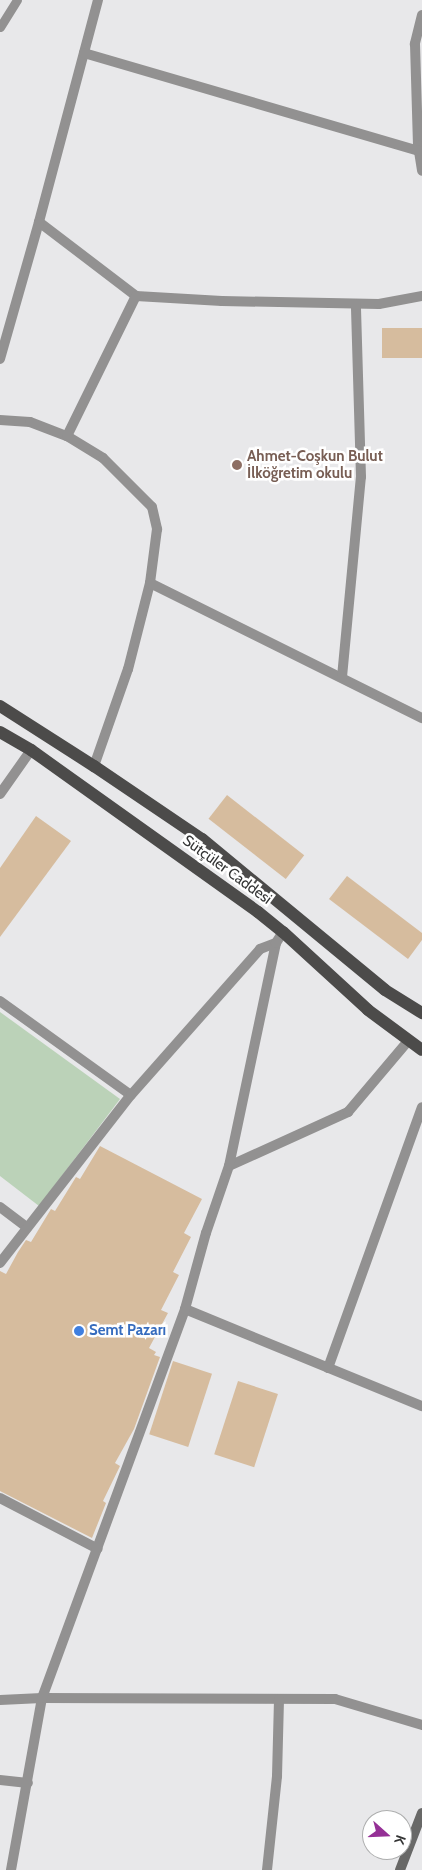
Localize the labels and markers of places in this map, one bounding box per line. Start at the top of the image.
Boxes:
place label: Ahmet-Coşkun Bulut İlköğretim okulu [247,447,383,482]
marker: Ahmet-Coşkun Bulut İlköğretim okulu [231,459,243,471]
place label: Semt Pazarı [89,1322,166,1340]
marker: Semt Pazarı [73,1325,85,1337]

